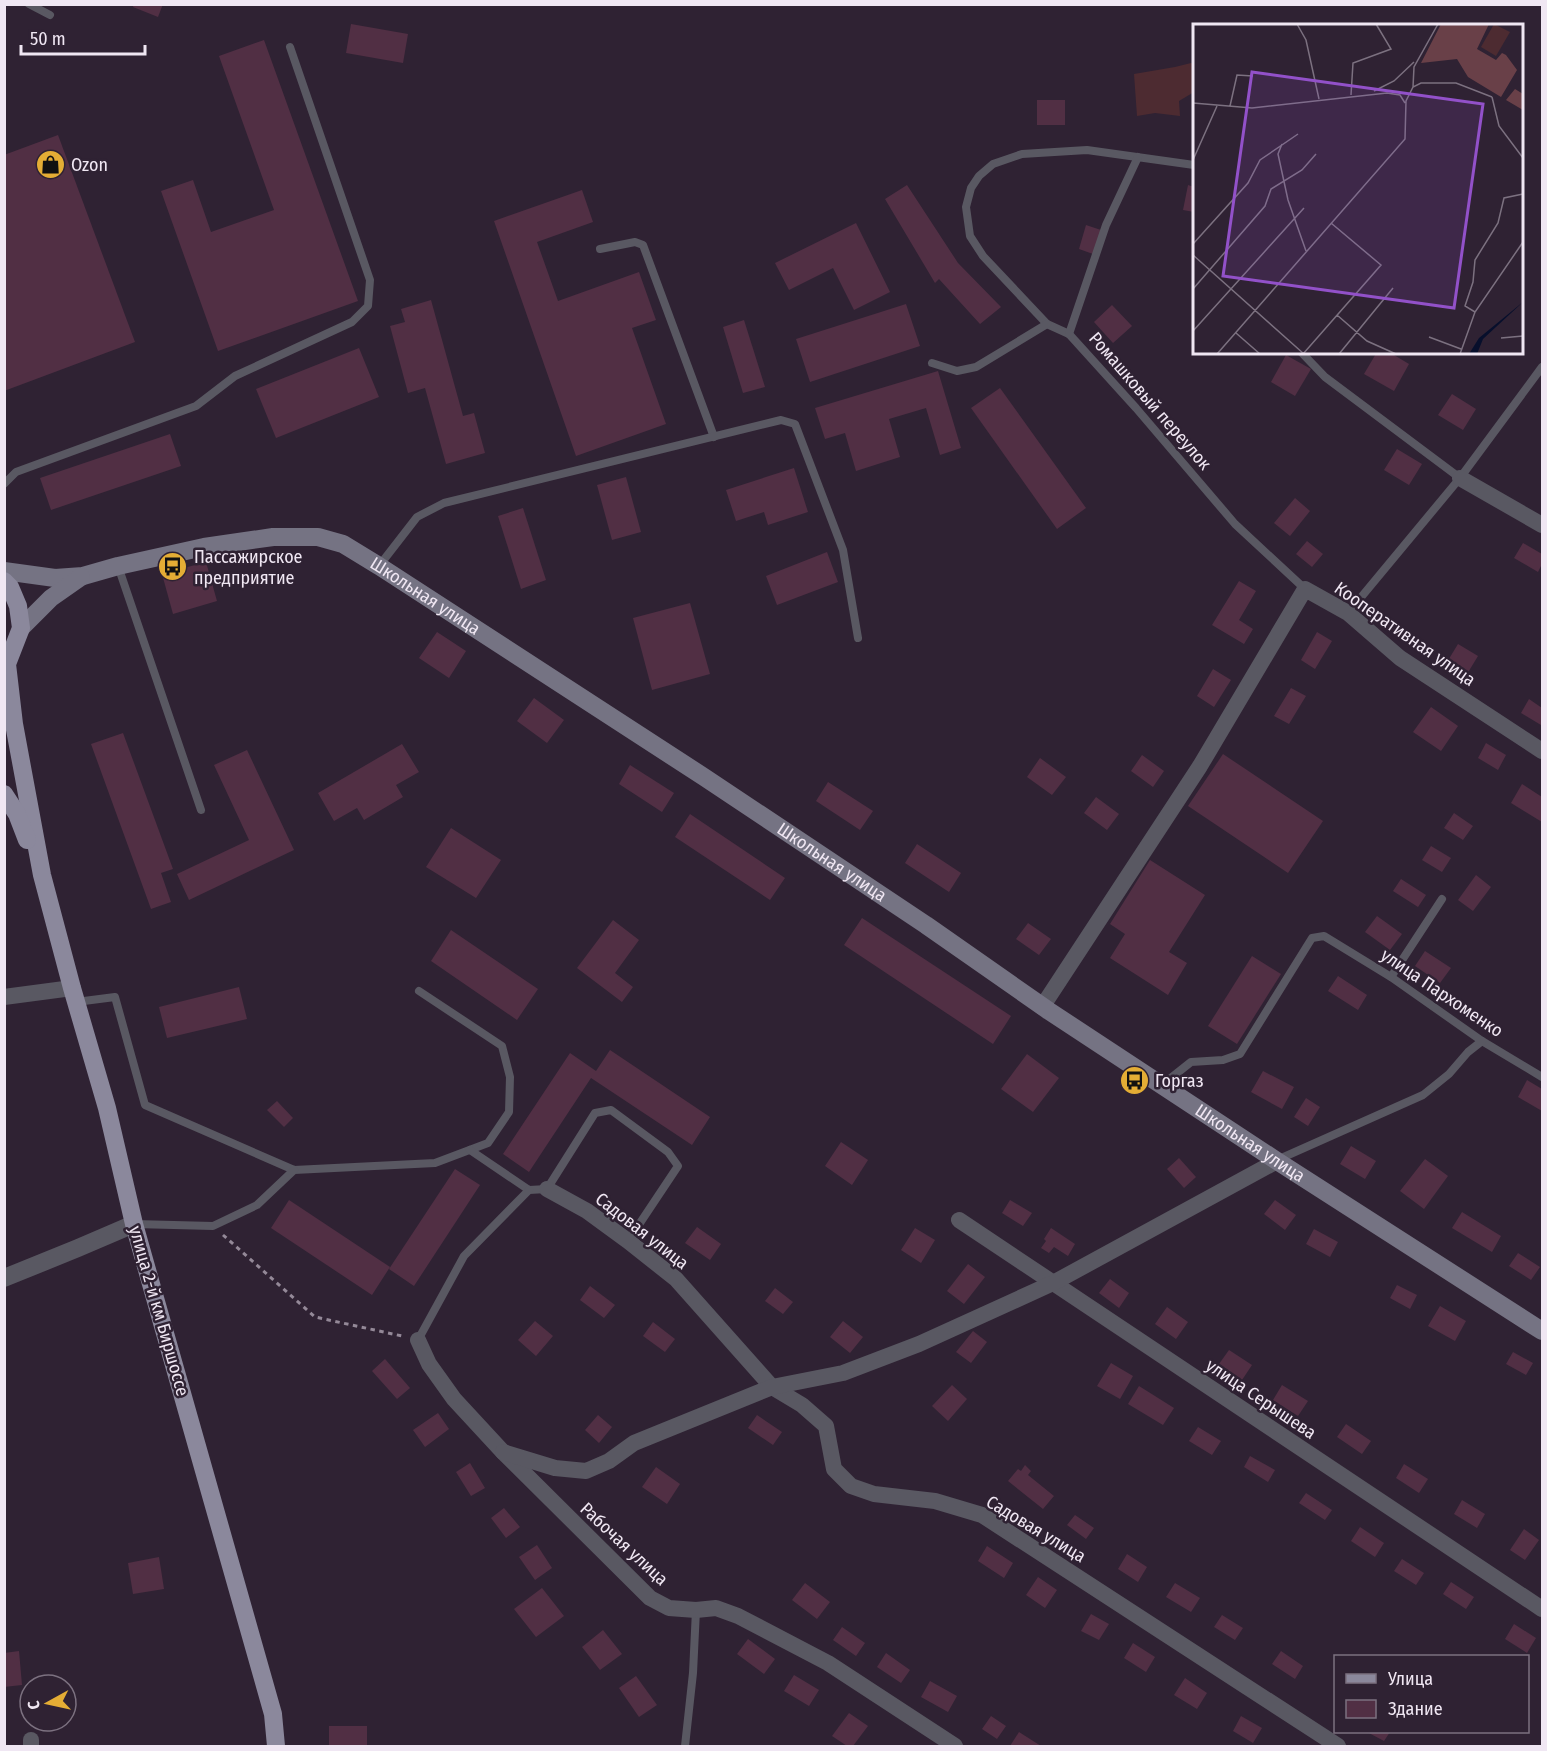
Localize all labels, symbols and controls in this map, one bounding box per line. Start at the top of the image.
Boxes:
scale bar [21,18,146,56]
inset map [1193,24,1523,354]
text: 50 m [30,28,66,50]
shop icon: Ozon [34,149,66,181]
place label: Ozon [71,154,108,176]
street label: Ромашковый переулок [1084,328,1216,475]
place label: Пассажирское предприятие [194,546,303,589]
bus stop icon: Пассажирское предприятие [157,551,189,583]
street label: Школьная улица [366,552,485,640]
street label: Кооперативная улица [1330,577,1480,691]
street label: Школьная улица [773,818,891,907]
street label: улица Пархоменко [1377,944,1507,1042]
bus stop icon: Горгаз [1118,1065,1150,1097]
place label: Горгаз [1155,1070,1204,1092]
street label: Школьная улица [1191,1099,1309,1187]
street label: Садовая улица [591,1188,693,1274]
street label: улица 2-й км Биршоссе [124,1223,194,1399]
street label: улица Серышева [1202,1354,1320,1444]
street label: Садовая улица [982,1491,1090,1567]
street label: Рабочая улица [576,1498,673,1590]
legend [1334,1655,1529,1733]
text: Улица [1387,1668,1433,1690]
north arrow [18,1673,78,1733]
text: Здание [1388,1698,1443,1720]
text: С [24,1699,44,1710]

